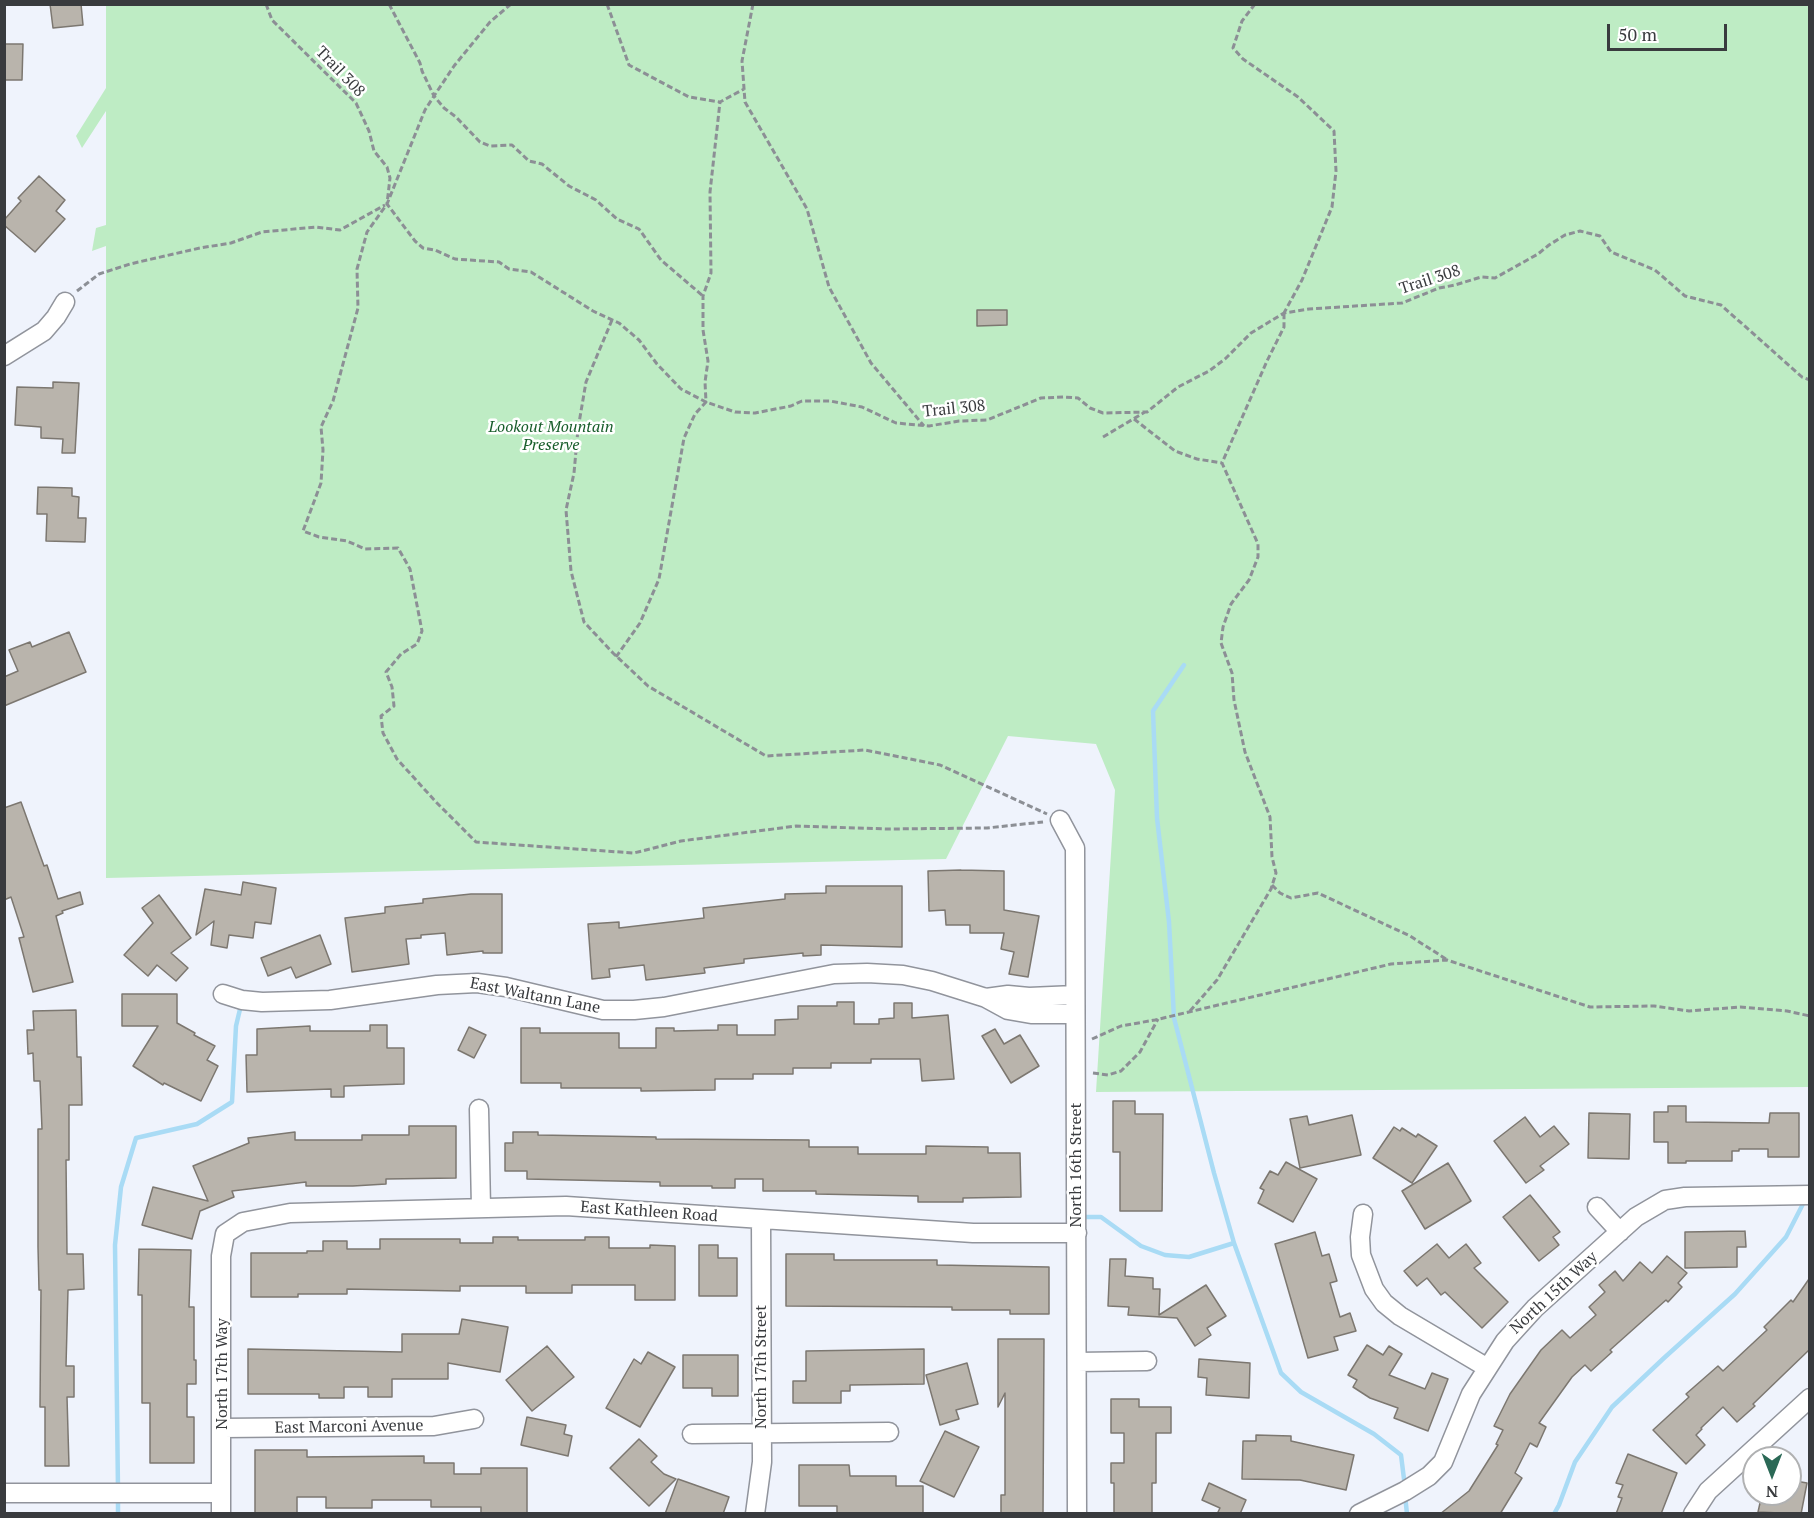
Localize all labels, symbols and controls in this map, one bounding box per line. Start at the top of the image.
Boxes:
scale bar [1610,12,1730,50]
text: 50 m [1618,22,1657,46]
street label: Trail 308 [311,43,369,101]
street label: Trail 308 [1397,261,1463,299]
street label: Trail 308 [922,396,986,422]
park label: Lookout Mountain Preserve [488,417,614,455]
street label: East Waltann Lane [468,974,602,1018]
street label: North 16th Street [1066,1103,1086,1227]
street label: East Kathleen Road [580,1198,718,1226]
street label: North 15th Way [1506,1248,1602,1338]
street label: North 17th Street [751,1305,771,1429]
street label: North 17th Way [212,1318,232,1430]
street label: East Marconi Avenue [274,1416,424,1438]
north arrow [1742,1446,1802,1506]
text: N [1766,1481,1778,1503]

